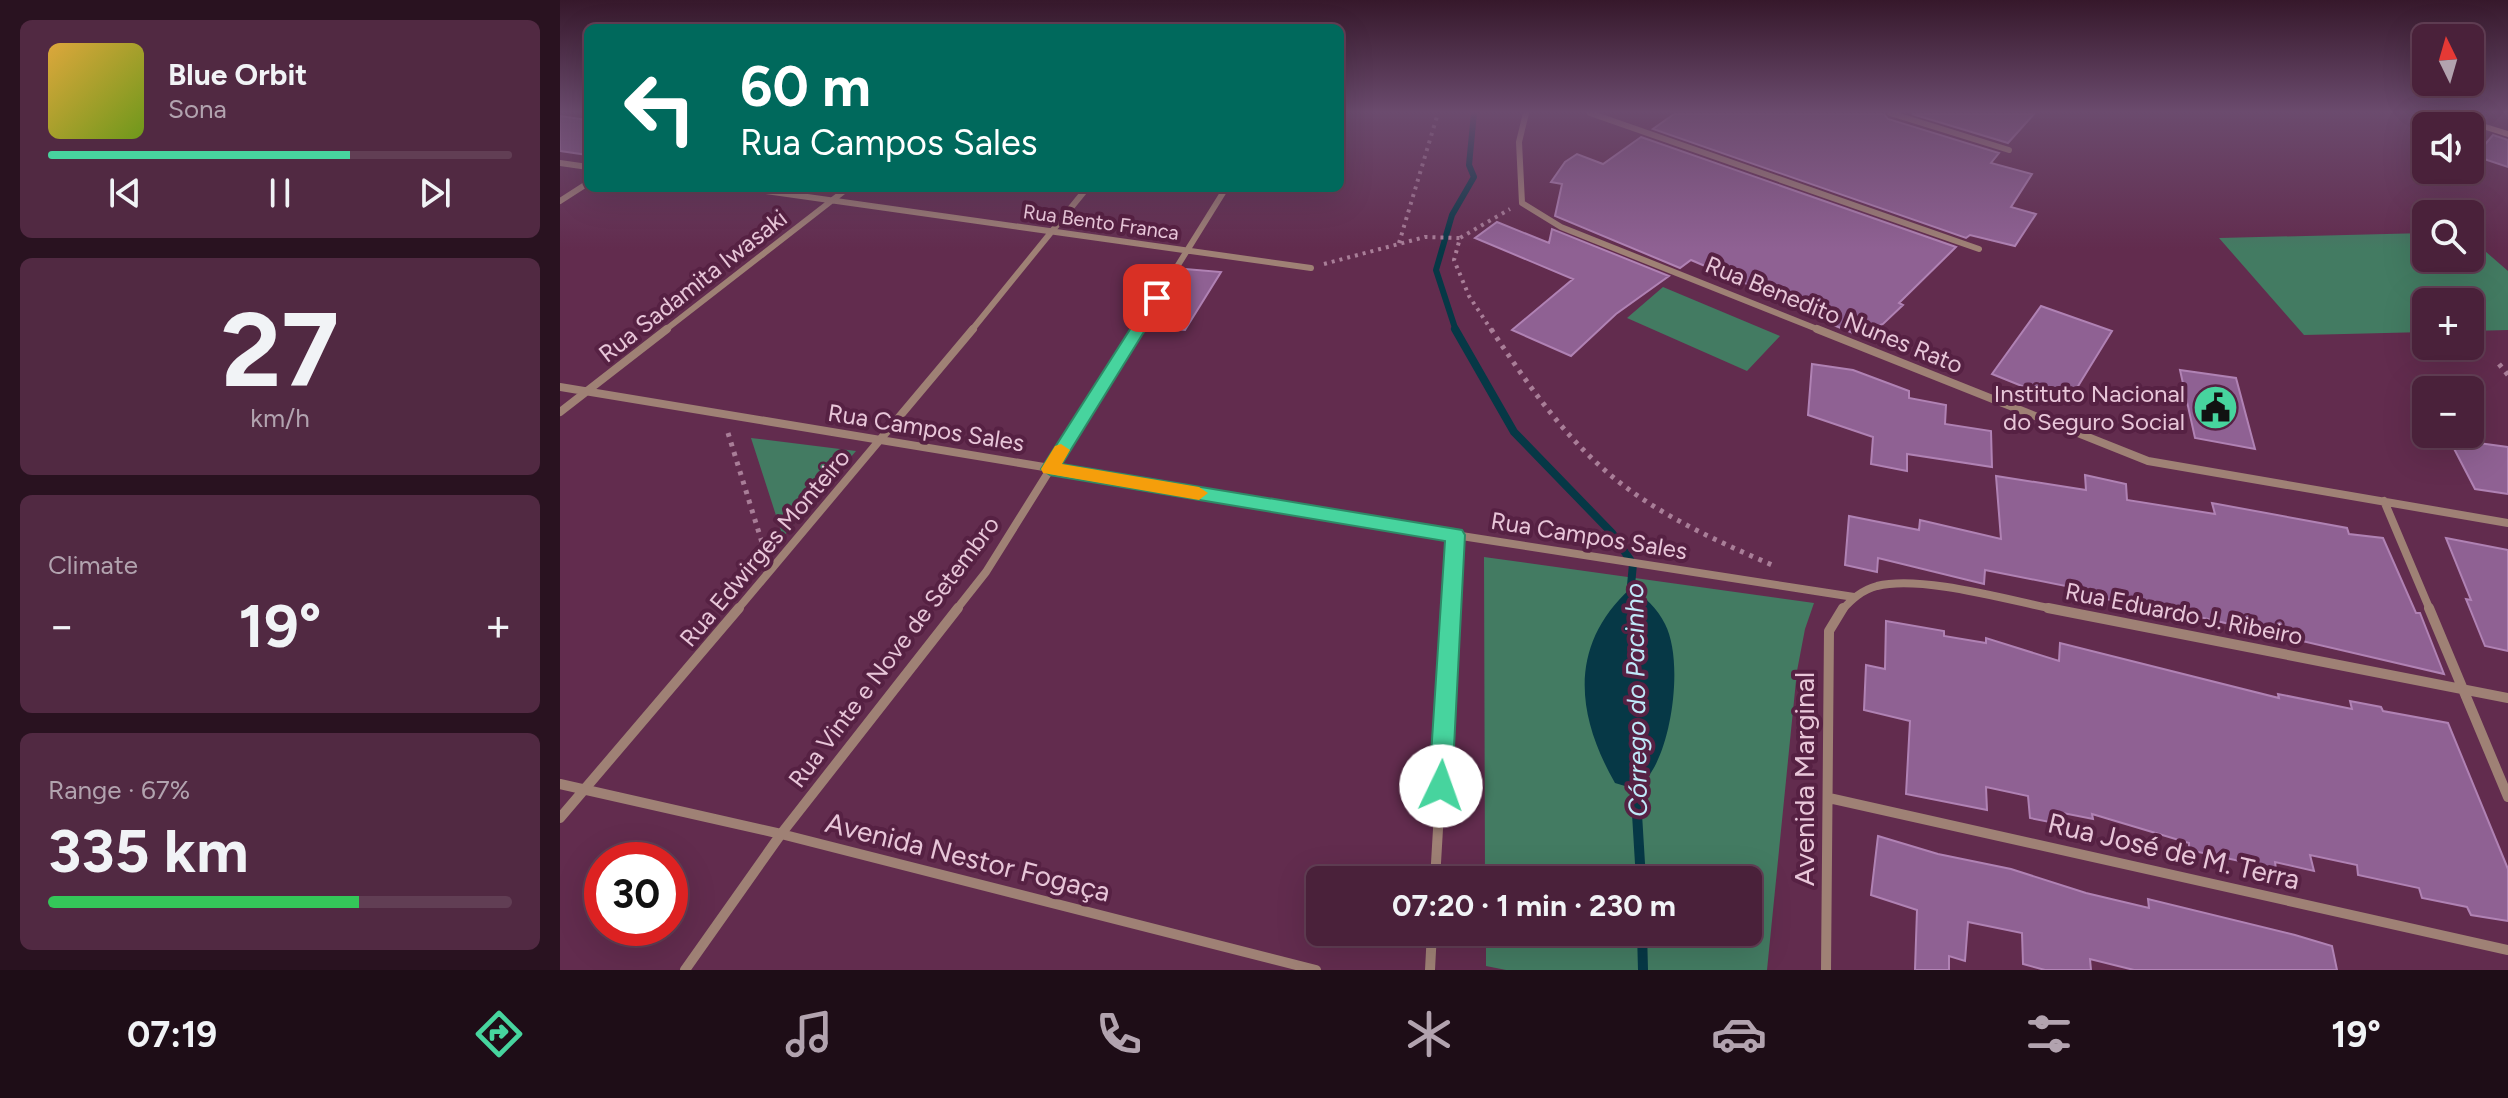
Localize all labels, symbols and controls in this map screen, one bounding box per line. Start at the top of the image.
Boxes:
north arrow [2412,24,2484,96]
map controls [2412,24,2484,448]
text: 60 m [740,53,871,120]
text: Blue Orbit [168,56,307,93]
icon: left [608,56,712,160]
text: Sona [168,93,227,125]
button: sound [2412,112,2484,184]
text: Rua Campos Sales [740,121,1037,164]
icon: previous [103,171,147,215]
icon: pause [258,171,302,215]
icon: next [413,171,457,215]
street label: Rua Bento Franca [1022,199,1180,245]
button: search [2412,200,2484,272]
street label: Rua Sadamita Iwasaki [593,203,793,368]
street label: Rua Benedito Nunes Rato [1701,250,1967,380]
pin [1123,264,1191,332]
icon: arrive [1135,276,1179,320]
text: 27 [221,287,339,412]
button: + [2412,288,2484,360]
button: − [2412,376,2484,448]
place label: Instituto Nacional do Seguro Social [1994,379,2185,436]
public building icon: Instituto Nacional do Seguro Social [2192,384,2240,432]
street label: Rua Campos Sales [826,398,1026,457]
text: km/h [250,402,310,434]
street label: Rua Edwirges Monteiro [673,443,856,652]
street label: Rua Campos Sales [1489,506,1689,565]
street label: Rua Vinte e Nove de Setembro [782,510,1005,793]
text: Climate [48,549,138,581]
street label: Rua Eduardo J. Ribeiro [2063,576,2305,651]
water label: Córrego do Pacinho [1618,583,1654,817]
text: 19° [239,590,321,662]
text: − [48,599,75,652]
text: + [485,599,512,652]
street label: Avenida Marginal [1787,672,1821,886]
position arrow [1399,744,1483,828]
text: Range · 67% [48,774,190,806]
street label: Avenida Nestor Fogaça [822,805,1114,909]
street label: Rua José de M. Terra [2045,805,2303,897]
text: 335 km [48,815,248,887]
speed limit sign: 30 [584,842,688,946]
text: 07:20 · 1 min · 230 m [1392,887,1676,924]
icon: directions [471,1006,527,1062]
icon: music [781,1006,837,1062]
icon: phone [1091,1006,1147,1062]
icon: climate [1401,1006,1457,1062]
icon: car [1711,1006,1767,1062]
icon: filters [2021,1006,2077,1062]
text: 07:19 [127,1013,217,1056]
text: 19° [2331,1013,2381,1056]

